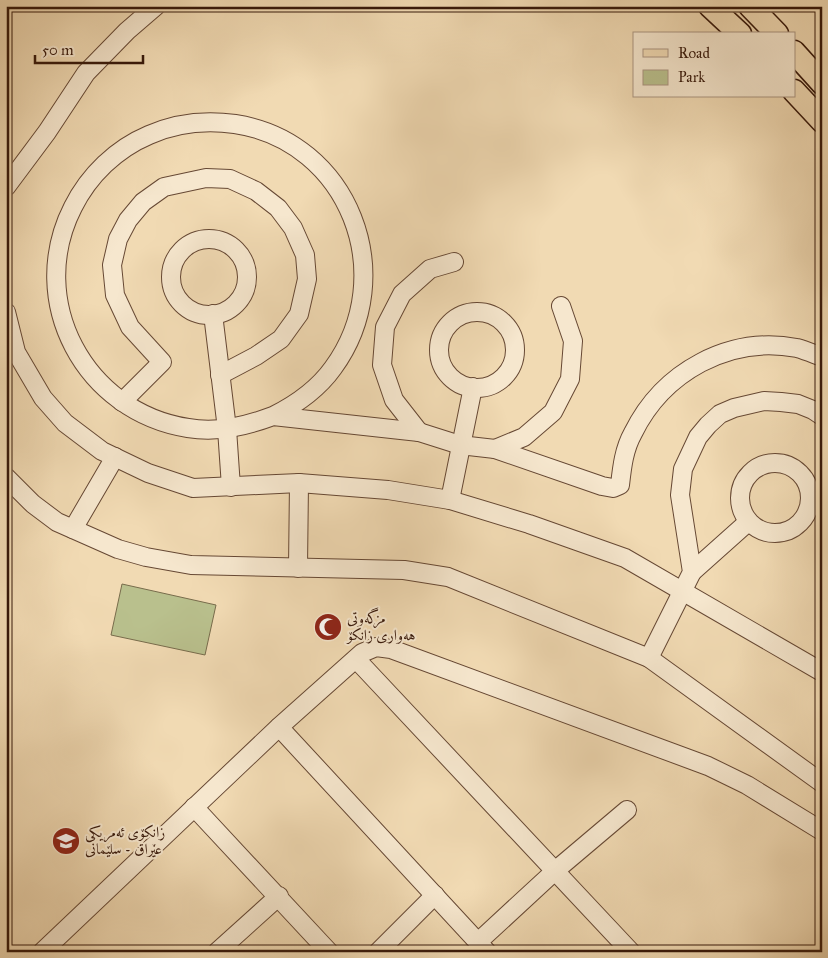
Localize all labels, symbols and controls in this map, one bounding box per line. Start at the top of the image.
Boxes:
scale bar [35,32,142,64]
legend [633,32,796,98]
text: 50 m [42,41,74,59]
text: Road [678,44,710,62]
text: Park [678,68,705,86]
place label: مزگەوتی هەواری زانکۆ [345,607,415,644]
mosque icon: مزگەوتی هەواری زانکۆ [313,612,343,642]
place label: زانکۆی ئەمریکی عێراق - سلێمانی [85,823,165,858]
school or university icon: زانکۆی ئەمریکی عێراق - سلێمانی [51,826,81,856]

